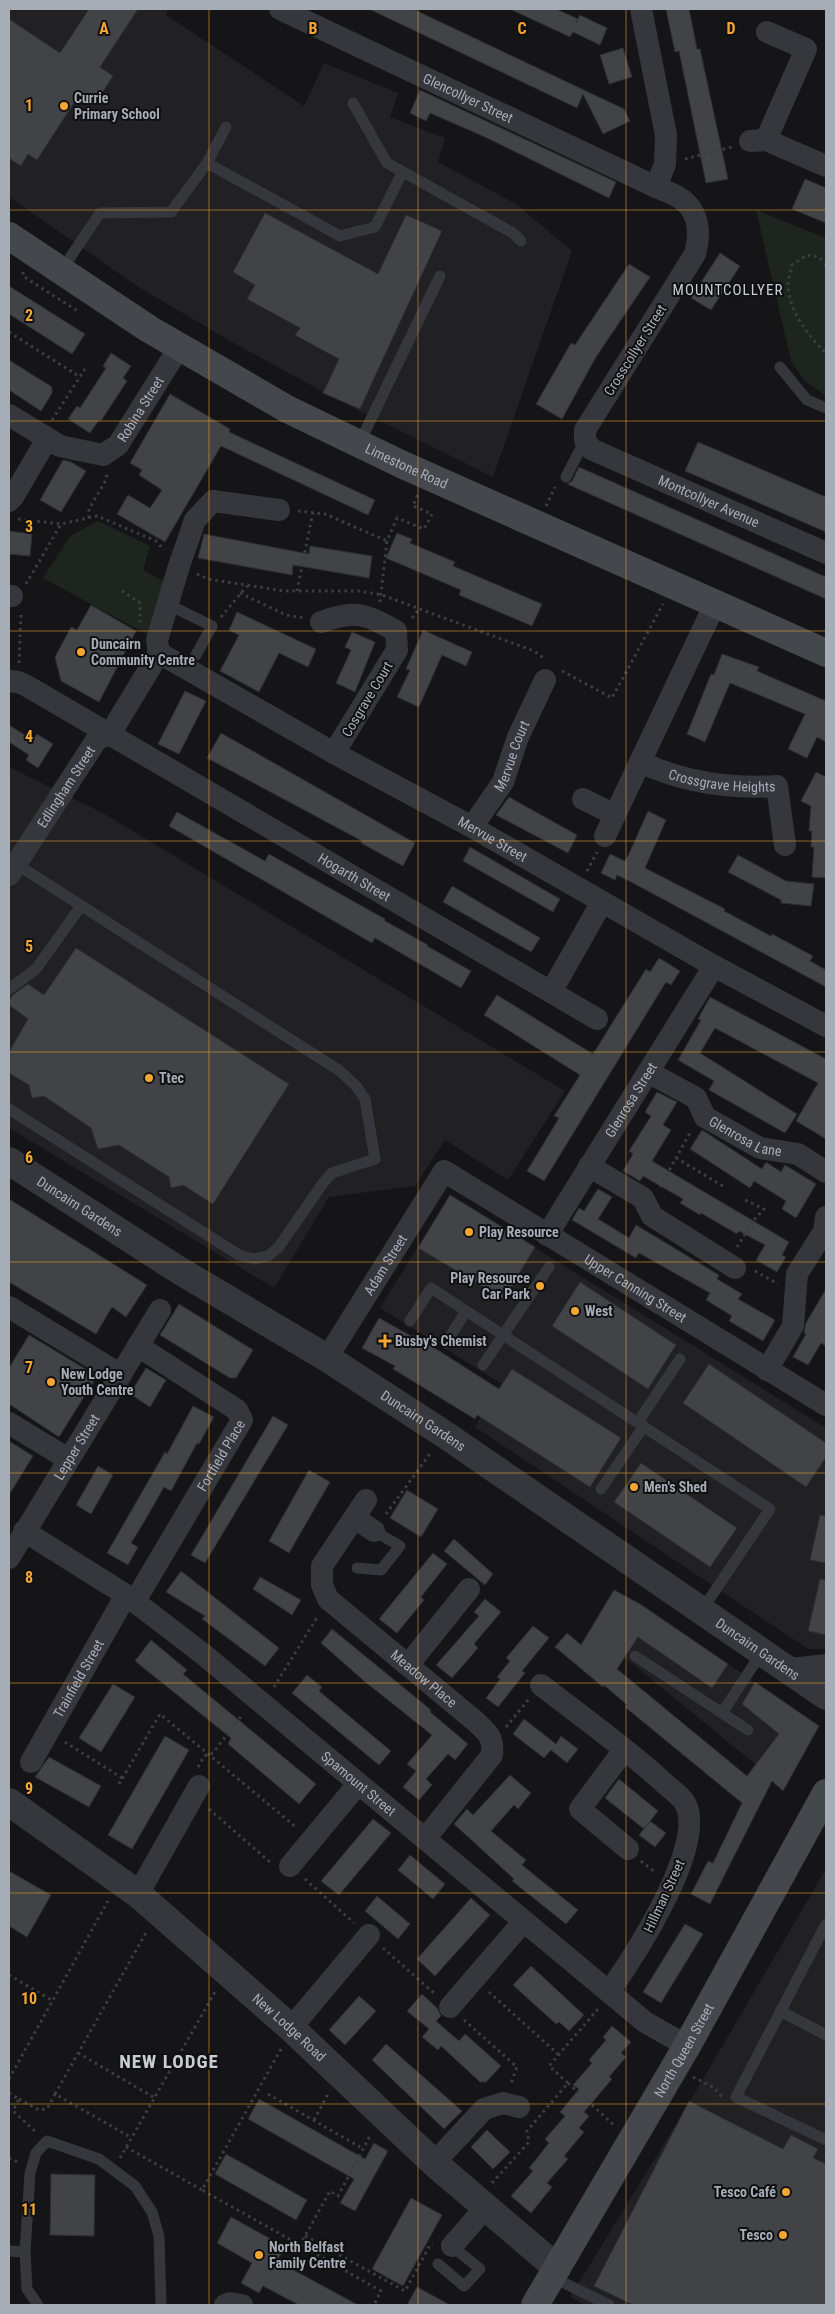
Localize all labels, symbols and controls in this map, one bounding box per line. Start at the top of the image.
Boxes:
text: A [99,19,109,38]
text: B [309,19,318,38]
text: C [517,19,527,38]
text: D [726,19,736,38]
street label: Glencollyer Street [421,70,515,126]
place label: Currie Primary School [74,90,160,122]
text: 1 [25,96,33,115]
marker: Currie Primary School [58,100,70,112]
district label: MOUNTCOLLYER [673,281,783,299]
street label: Crosscollyer Street [601,302,669,398]
text: 2 [25,306,33,325]
street label: Robina Street [114,373,167,445]
street label: Limestone Road [363,440,450,492]
street label: Montcollyer Avenue [656,472,762,531]
text: 3 [25,517,33,536]
place label: Duncairn Community Centre [91,636,195,668]
marker: Duncairn Community Centre [75,646,87,658]
street label: Cosgrave Court [338,658,396,740]
street label: Mervue Court [491,718,533,795]
text: 4 [25,727,33,746]
street label: Edlingham Street [34,743,98,831]
street label: Crossgrave Heights [667,766,776,795]
street label: Mervue Street [455,813,530,865]
street label: Hogarth Street [315,850,393,905]
text: 5 [25,937,33,956]
street label: Glenrosa Street [602,1060,660,1140]
place label: Ttec [159,1070,185,1086]
marker: Ttec [143,1072,155,1084]
street label: Glenrosa Lane [706,1113,783,1159]
text: 6 [25,1148,33,1167]
street label: Duncairn Gardens [34,1173,125,1240]
place label: Play Resource [479,1224,559,1240]
marker: Play Resource [463,1226,475,1238]
street label: Adam Street [360,1232,410,1298]
street label: Upper Canning Street [581,1251,689,1326]
place label: Play Resource Car Park [450,1270,530,1302]
marker: Play Resource Car Park [534,1280,546,1292]
place label: West [585,1303,613,1319]
marker: West [569,1305,581,1317]
place label: Busby's Chemist [395,1333,487,1349]
marker: Busby's Chemist [379,1335,391,1347]
text: 7 [25,1358,33,1377]
place label: New Lodge Youth Centre [61,1366,134,1398]
marker: New Lodge Youth Centre [45,1376,57,1388]
street label: Duncairn Gardens [378,1387,469,1454]
street label: Lepper Street [51,1411,103,1483]
street label: Fortfield Place [194,1417,248,1494]
place label: Men's Shed [644,1479,707,1495]
marker: Men's Shed [628,1481,640,1493]
text: 8 [25,1568,33,1587]
street label: Duncairn Gardens [713,1615,803,1683]
street label: Trainfield Street [50,1637,107,1720]
street label: Meadow Place [388,1646,460,1711]
street label: Spamount Street [318,1748,399,1819]
text: 9 [25,1779,33,1798]
street label: Hillman Street [640,1857,688,1935]
text: 10 [21,1989,37,2008]
street label: New Lodge Road [249,1990,329,2065]
street label: North Queen Street [651,2001,717,2100]
district label: NEW LODGE [119,2050,219,2073]
place label: Tesco Café [714,2184,776,2200]
marker: Tesco Café [780,2186,792,2198]
text: 11 [21,2200,37,2219]
place label: Tesco [740,2227,773,2243]
marker: Tesco [777,2229,789,2241]
place label: North Belfast Family Centre [269,2239,346,2271]
marker: North Belfast Family Centre [253,2249,265,2261]

